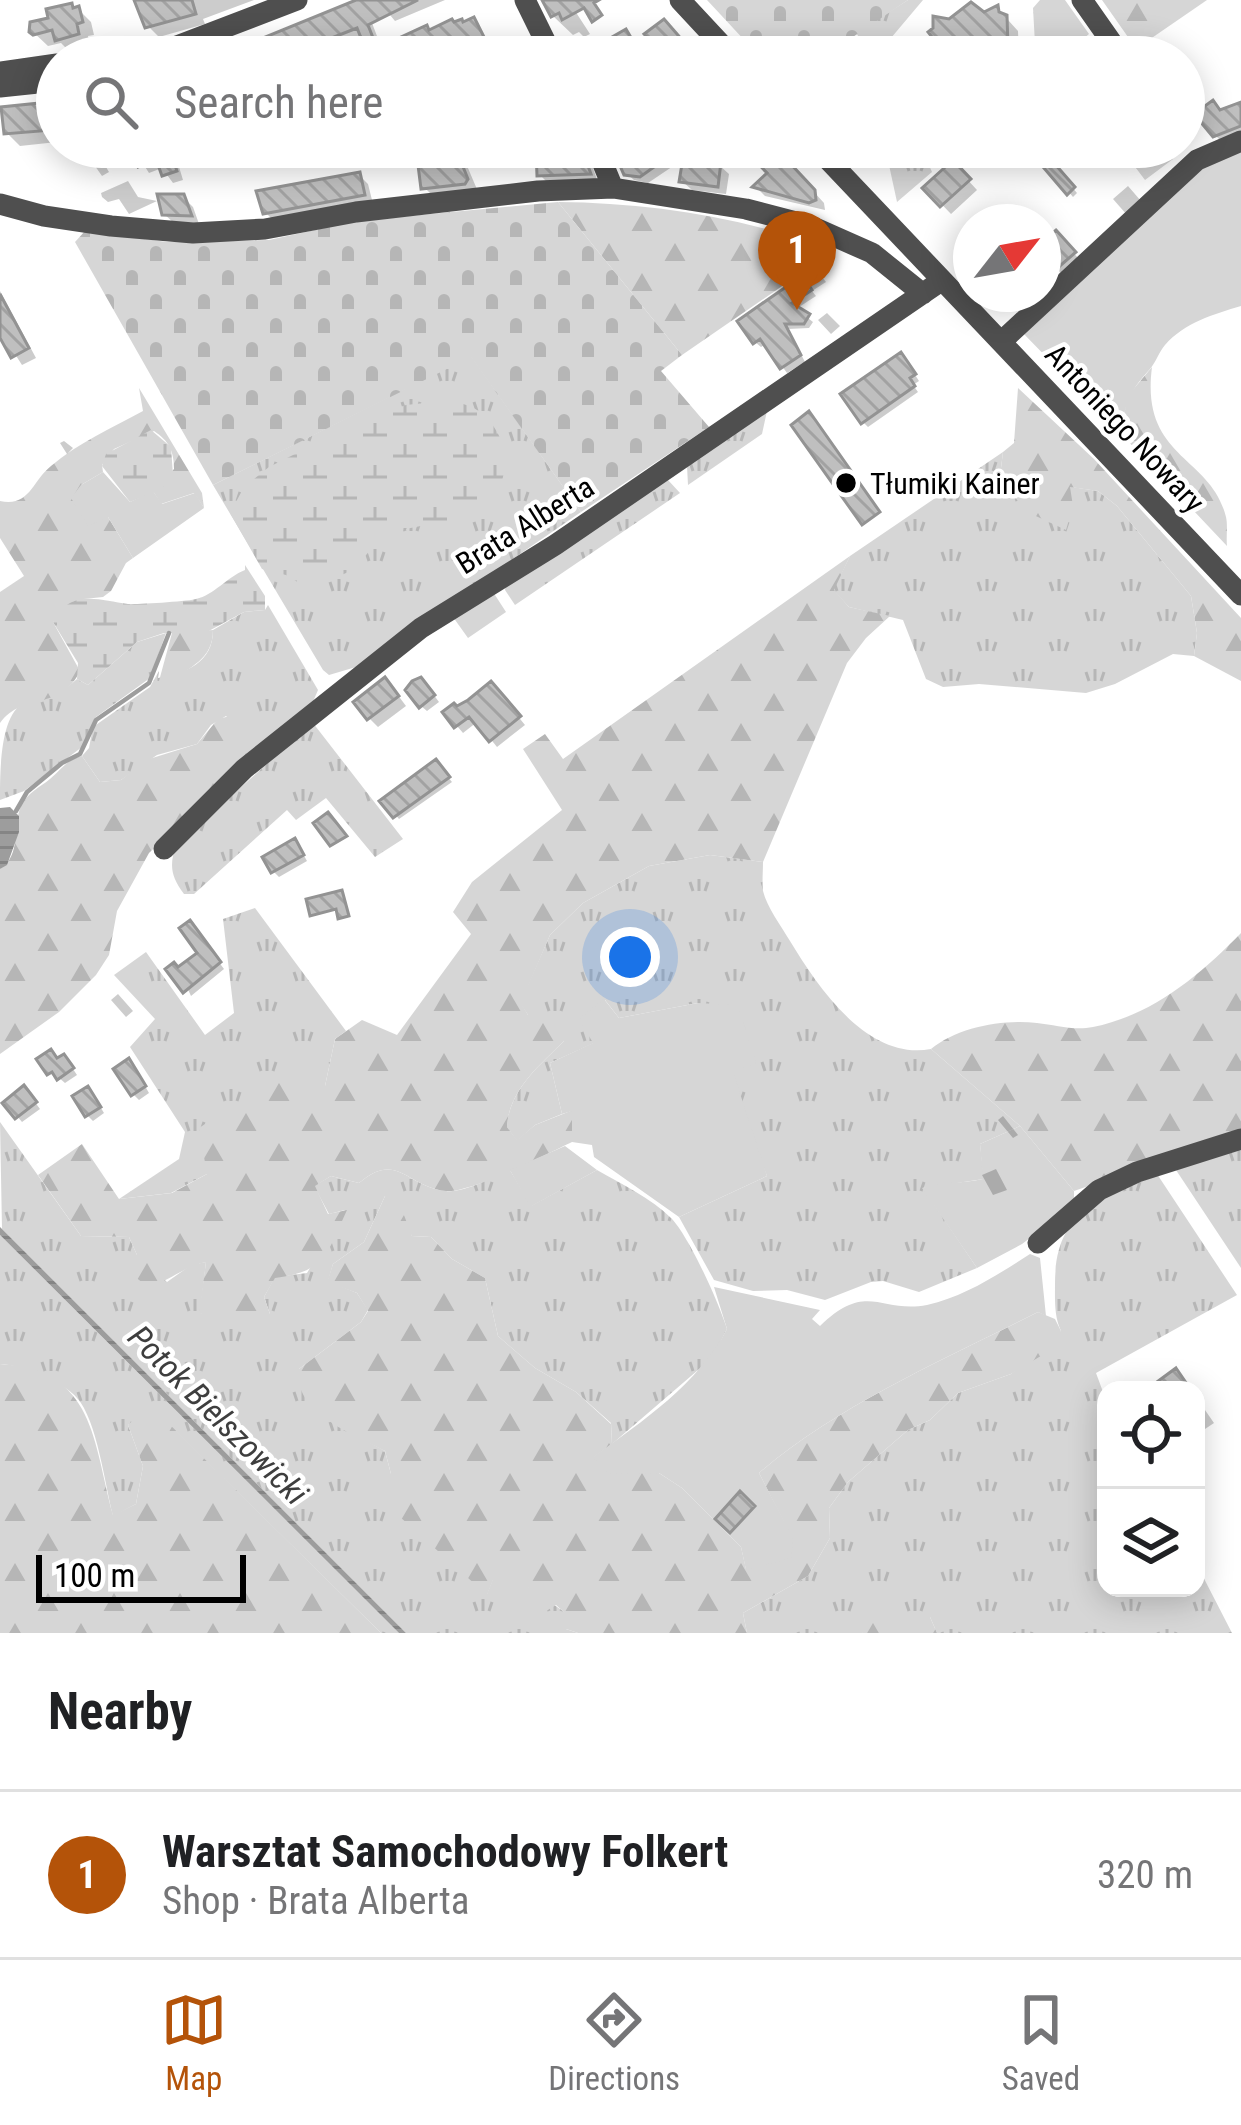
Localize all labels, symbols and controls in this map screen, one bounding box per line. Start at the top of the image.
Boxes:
search box [36,36,1205,168]
icon: search [78,69,144,135]
text: Search here [174,76,383,129]
north arrow [953,204,1061,312]
pin: 1 [758,211,836,310]
street label: Antoniego Nowary [1038,337,1212,519]
place label: Tłumiki Kainer [870,466,1040,501]
street label: Brata Alberta [450,469,600,581]
marker: Tłumiki Kainer [833,470,859,496]
your location [600,927,660,987]
water label: Potok Bielszowicki [120,1317,316,1513]
map controls [1097,1381,1205,1597]
button: locate [1097,1381,1205,1489]
button: layers [1097,1489,1205,1597]
scale bar [36,1549,246,1602]
text: 100 m [54,1556,135,1595]
text: Nearby [48,1682,192,1741]
text: Warsztat Samochodowy Folkert [162,1825,728,1878]
text: 1 [77,1852,97,1898]
text: 320 m [1097,1852,1193,1898]
text: Shop · Brata Alberta [162,1878,470,1924]
tab: Map [161,1987,227,2098]
tab: Directions [548,1987,680,2098]
tab: Saved [1002,1987,1080,2098]

